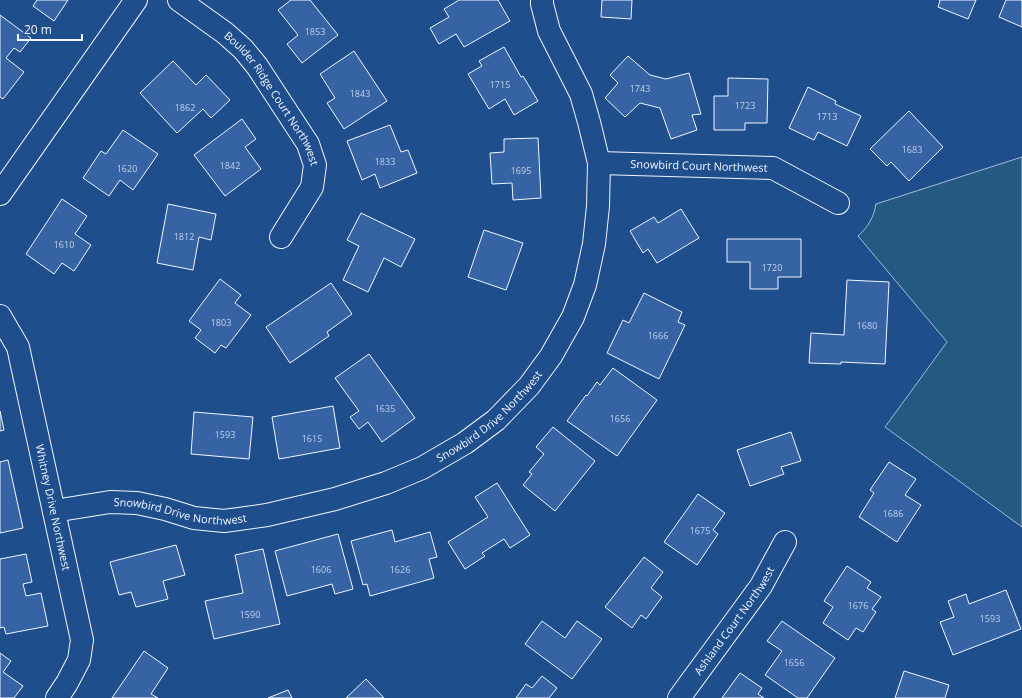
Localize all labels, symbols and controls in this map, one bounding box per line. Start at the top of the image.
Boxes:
scale bar [18,16,82,42]
text: 20 m [24,21,52,38]
house number: 1853 [305,25,325,38]
street label: Boulder Ridge Court Northwest [221,28,323,167]
house number: 1715 [490,78,510,91]
house number: 1743 [630,82,650,95]
house number: 1843 [350,87,370,100]
house number: 1723 [735,99,755,112]
house number: 1862 [175,101,195,114]
house number: 1713 [817,110,837,123]
house number: 1683 [902,143,922,156]
house number: 1833 [375,155,395,168]
street label: Snowbird Court Northwest [630,156,768,175]
house number: 1842 [220,159,240,172]
house number: 1620 [117,162,137,175]
house number: 1695 [511,164,531,177]
house number: 1812 [174,230,194,243]
house number: 1610 [54,238,74,251]
house number: 1720 [762,261,782,274]
house number: 1803 [211,316,231,329]
house number: 1680 [857,319,877,332]
house number: 1666 [648,329,668,342]
street label: Snowbird Drive Northwest [433,367,545,465]
house number: 1635 [375,402,395,415]
house number: 1656 [610,412,630,425]
house number: 1593 [215,428,235,441]
house number: 1615 [302,432,322,445]
street label: Whitney Drive Northwest [32,443,75,572]
street label: Snowbird Drive Northwest [113,494,248,528]
house number: 1686 [883,507,903,520]
house number: 1675 [690,524,710,537]
house number: 1606 [311,563,331,576]
house number: 1626 [390,563,410,576]
street label: Ashland Court Northwest [690,564,777,678]
house number: 1676 [848,599,868,612]
house number: 1590 [240,608,260,621]
house number: 1593 [980,612,1000,625]
house number: 1656 [784,656,804,669]

